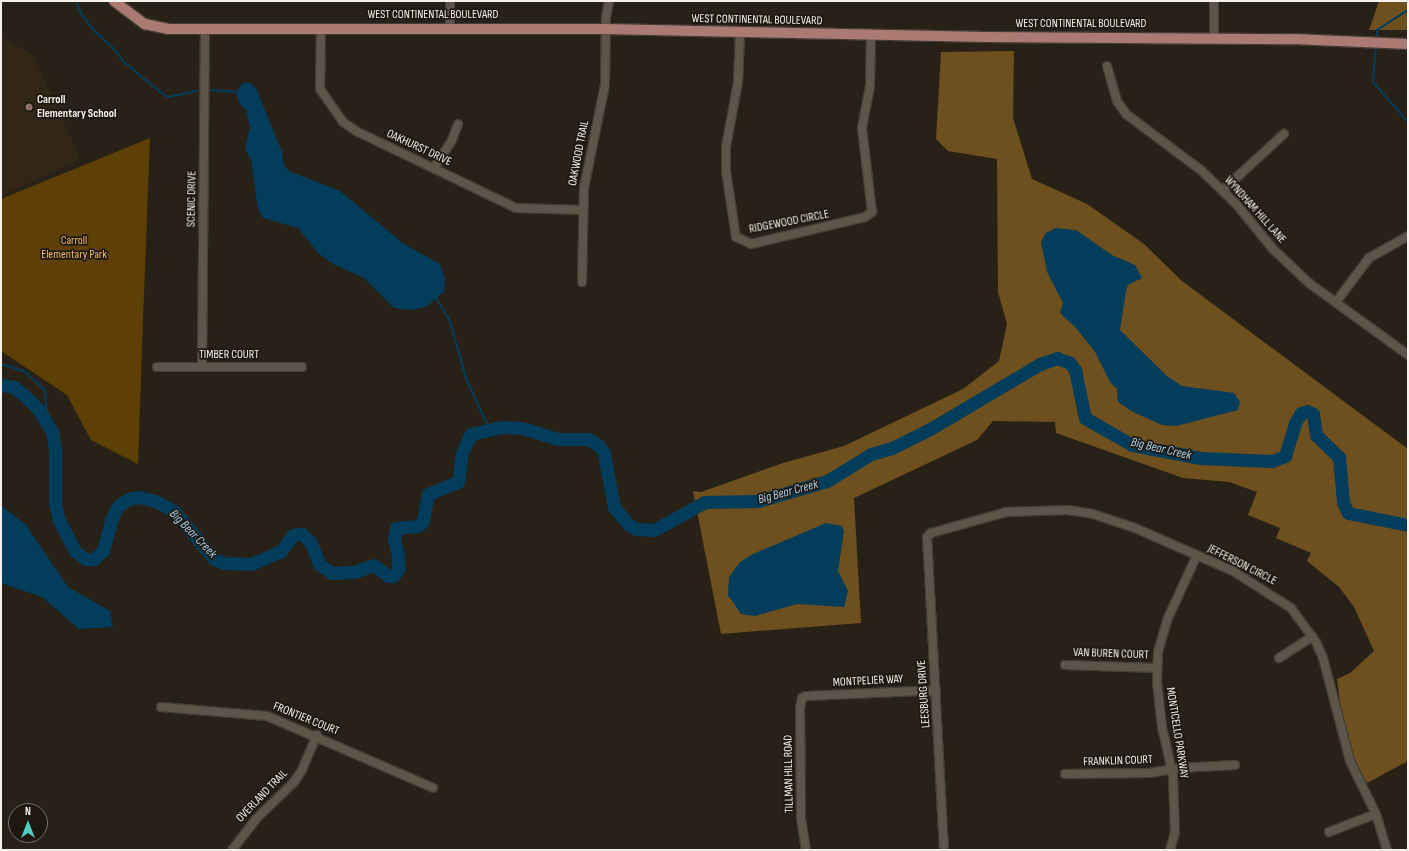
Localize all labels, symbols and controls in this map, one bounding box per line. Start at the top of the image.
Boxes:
street label: WEST CONTINENTAL BOULEVARD [368,8,498,22]
street label: WEST CONTINENTAL BOULEVARD [691,12,823,28]
street label: WEST CONTINENTAL BOULEVARD [1016,17,1146,31]
place label: Carroll Elementary School [37,93,117,121]
marker: Carroll Elementary School [24,102,34,112]
street label: OAKWOOD TRAIL [566,119,592,187]
street label: OAKHURST DRIVE [384,127,454,169]
street label: SCENIC DRIVE [184,171,200,227]
street label: WYNDHAM HILL LANE [1221,174,1289,246]
street label: RIDGEWOOD CIRCLE [748,207,830,237]
park label: Carroll Elementary Park [41,234,107,262]
street label: TIMBER COURT [199,348,259,362]
water label: Big Bear Creek [1129,434,1193,464]
water label: Big Bear Creek [756,476,820,508]
water label: Big Bear Creek [166,506,220,562]
street label: JEFFERSON CIRCLE [1205,541,1279,589]
street label: VAN BUREN COURT [1073,645,1149,663]
street label: LEESBURG DRIVE [914,659,934,729]
street label: MONTPELIER WAY [832,672,904,690]
street label: MONTICELLO PARKWAY [1163,686,1191,780]
street label: FRONTIER COURT [271,699,341,739]
street label: TILLMAN HILL ROAD [781,735,797,813]
street label: FRANKLIN COURT [1083,753,1153,769]
street label: OVERLAND TRAIL [233,767,291,825]
north arrow [8,803,48,843]
text: N [25,805,31,818]

